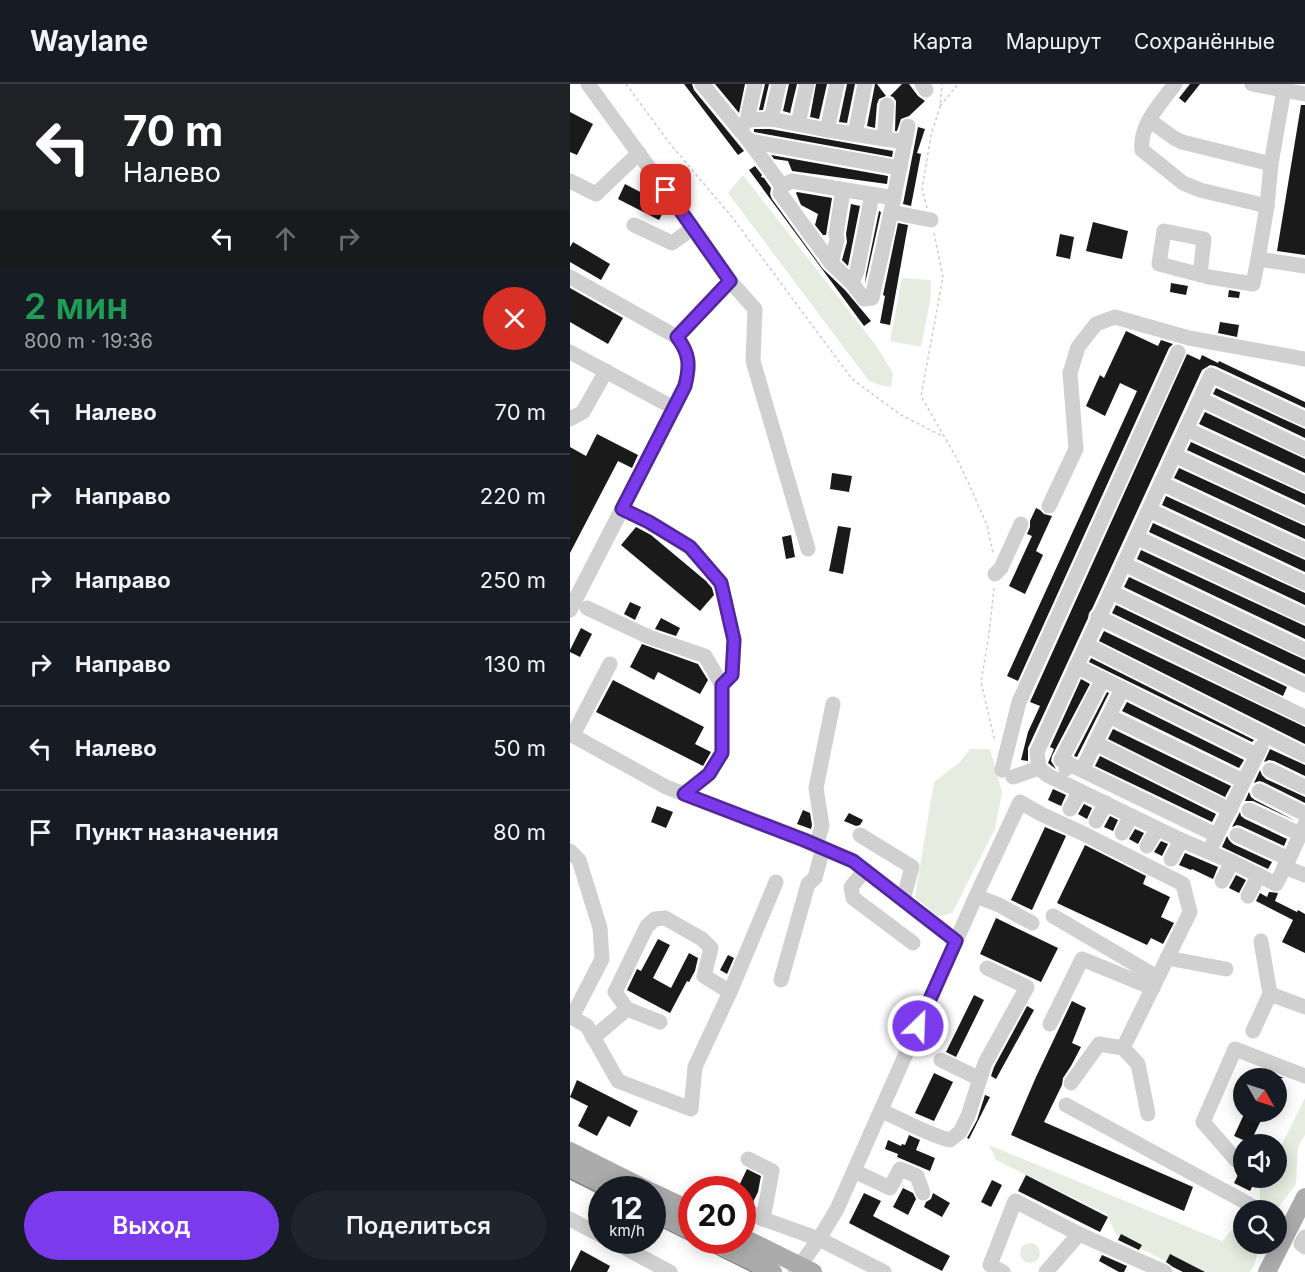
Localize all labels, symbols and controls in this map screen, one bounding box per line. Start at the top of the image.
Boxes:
text: Waylane [30,24,148,58]
text: Карта [912,29,973,54]
text: Маршрут [1006,29,1101,54]
text: Сохранённые [1134,29,1275,54]
text: 70 m [123,105,223,156]
icon: left [24,108,102,186]
text: Налево [123,156,221,189]
pin [640,164,691,215]
icon: arrive [649,173,682,206]
icon: left [206,222,239,255]
icon: ahead [269,222,302,255]
icon: right [332,222,365,255]
text: 2 мин [24,284,128,328]
button: close [483,287,546,350]
text: 800 m · 19:36 [24,329,153,353]
icon: left [24,396,57,429]
text: Налево [75,399,157,425]
text: 70 m [495,399,546,425]
icon: right [24,480,57,513]
text: Направо [75,483,171,509]
text: 220 m [480,483,546,509]
icon: right [24,564,57,597]
text: Направо [75,567,171,593]
text: 250 m [480,567,546,593]
icon: right [24,648,57,681]
text: Направо [75,651,171,677]
text: 130 m [484,651,546,677]
icon: left [24,732,57,765]
text: Налево [75,735,157,761]
text: 50 m [493,735,546,761]
icon: arrive [24,816,57,849]
text: Пункт назначения [75,819,279,845]
text: 80 m [493,819,546,845]
position arrow [886,994,950,1058]
north arrow [1233,1068,1287,1122]
map controls [1233,1068,1287,1254]
button: sound [1233,1134,1287,1188]
speed limit sign: 20 [678,1176,756,1254]
text: 12 [611,1190,643,1226]
button: Выход [24,1191,279,1260]
button: Поделиться [291,1191,546,1260]
button: search [1233,1200,1287,1254]
text: km/h [609,1221,645,1240]

